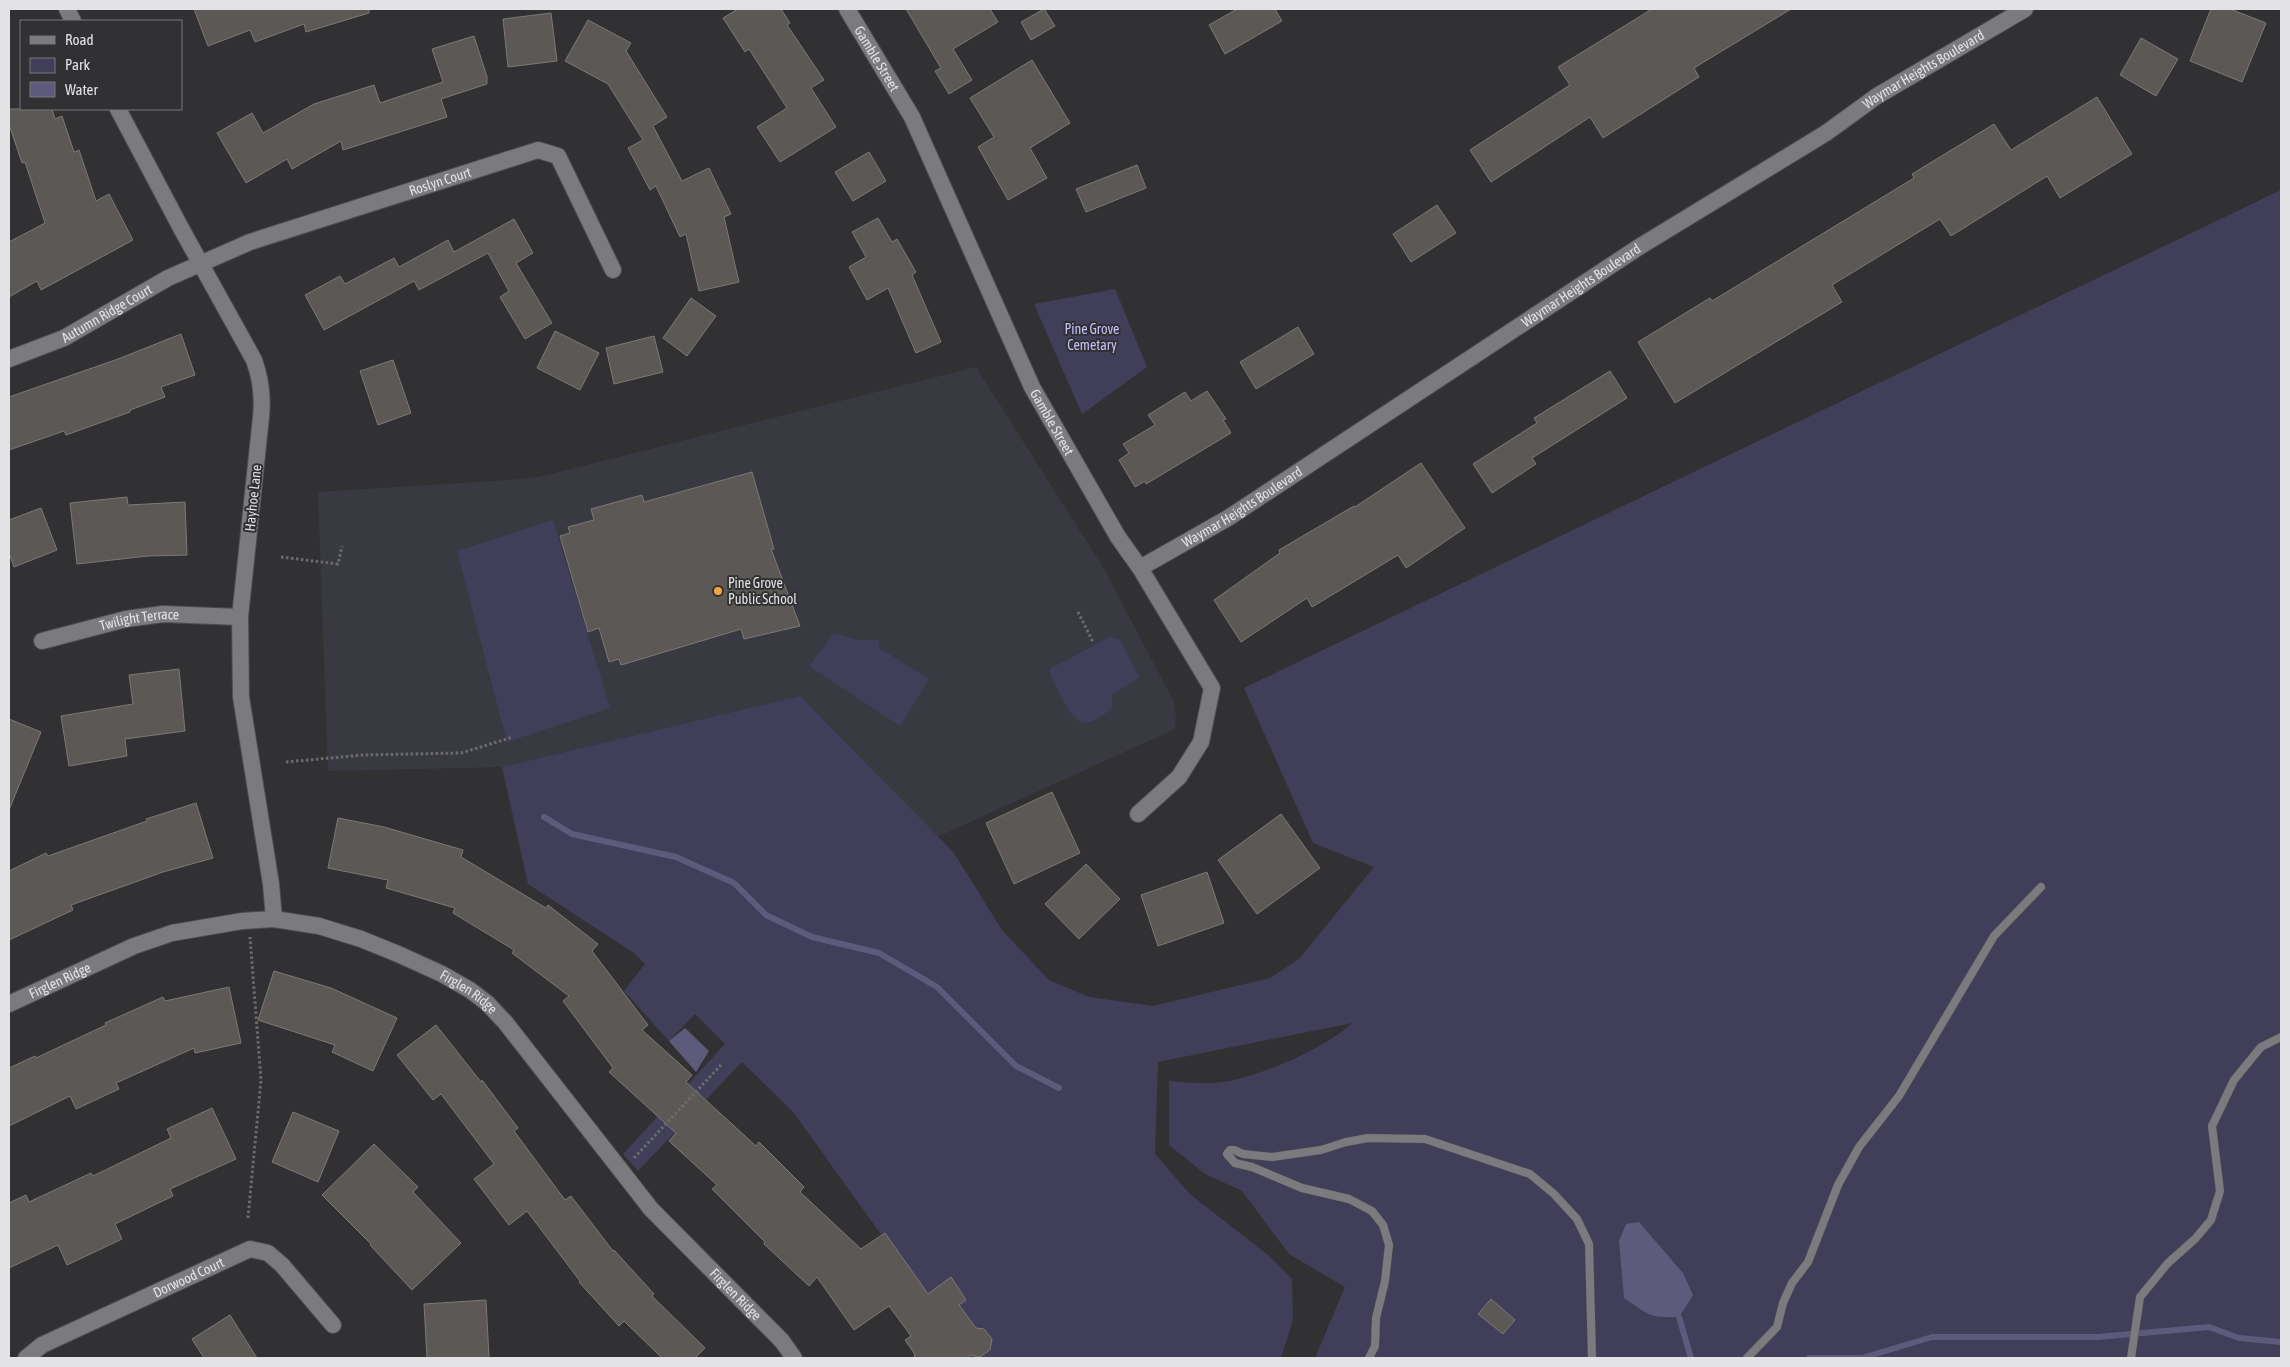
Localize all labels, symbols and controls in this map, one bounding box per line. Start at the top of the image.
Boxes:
legend [20,20,182,110]
street label: Gamble Street [851,23,903,94]
street label: Waymar Heights Boulevard [1859,27,1987,112]
text: Road [65,31,94,48]
text: Park [65,56,90,73]
text: Water [65,81,98,98]
street label: Roslyn Court [407,164,473,199]
street label: Waymar Heights Boulevard [1519,240,1643,330]
street label: Autumn Ridge Court [58,281,155,346]
park label: Pine Grove Cemetary [1065,321,1119,353]
street label: Gamble Street [1027,386,1077,458]
street label: Waymar Heights Boulevard [1179,463,1305,550]
street label: Hayhoe Lane [242,464,264,532]
place label: Pine Grove Public School [728,575,797,607]
marker: Pine Grove Public School [712,585,724,597]
street label: Twilight Terrace [98,606,179,634]
street label: Firglen Ridge [26,959,93,1002]
street label: Firglen Ridge [437,967,501,1017]
street label: Dorwood Court [151,1254,227,1301]
street label: Firglen Ridge [707,1265,765,1323]

